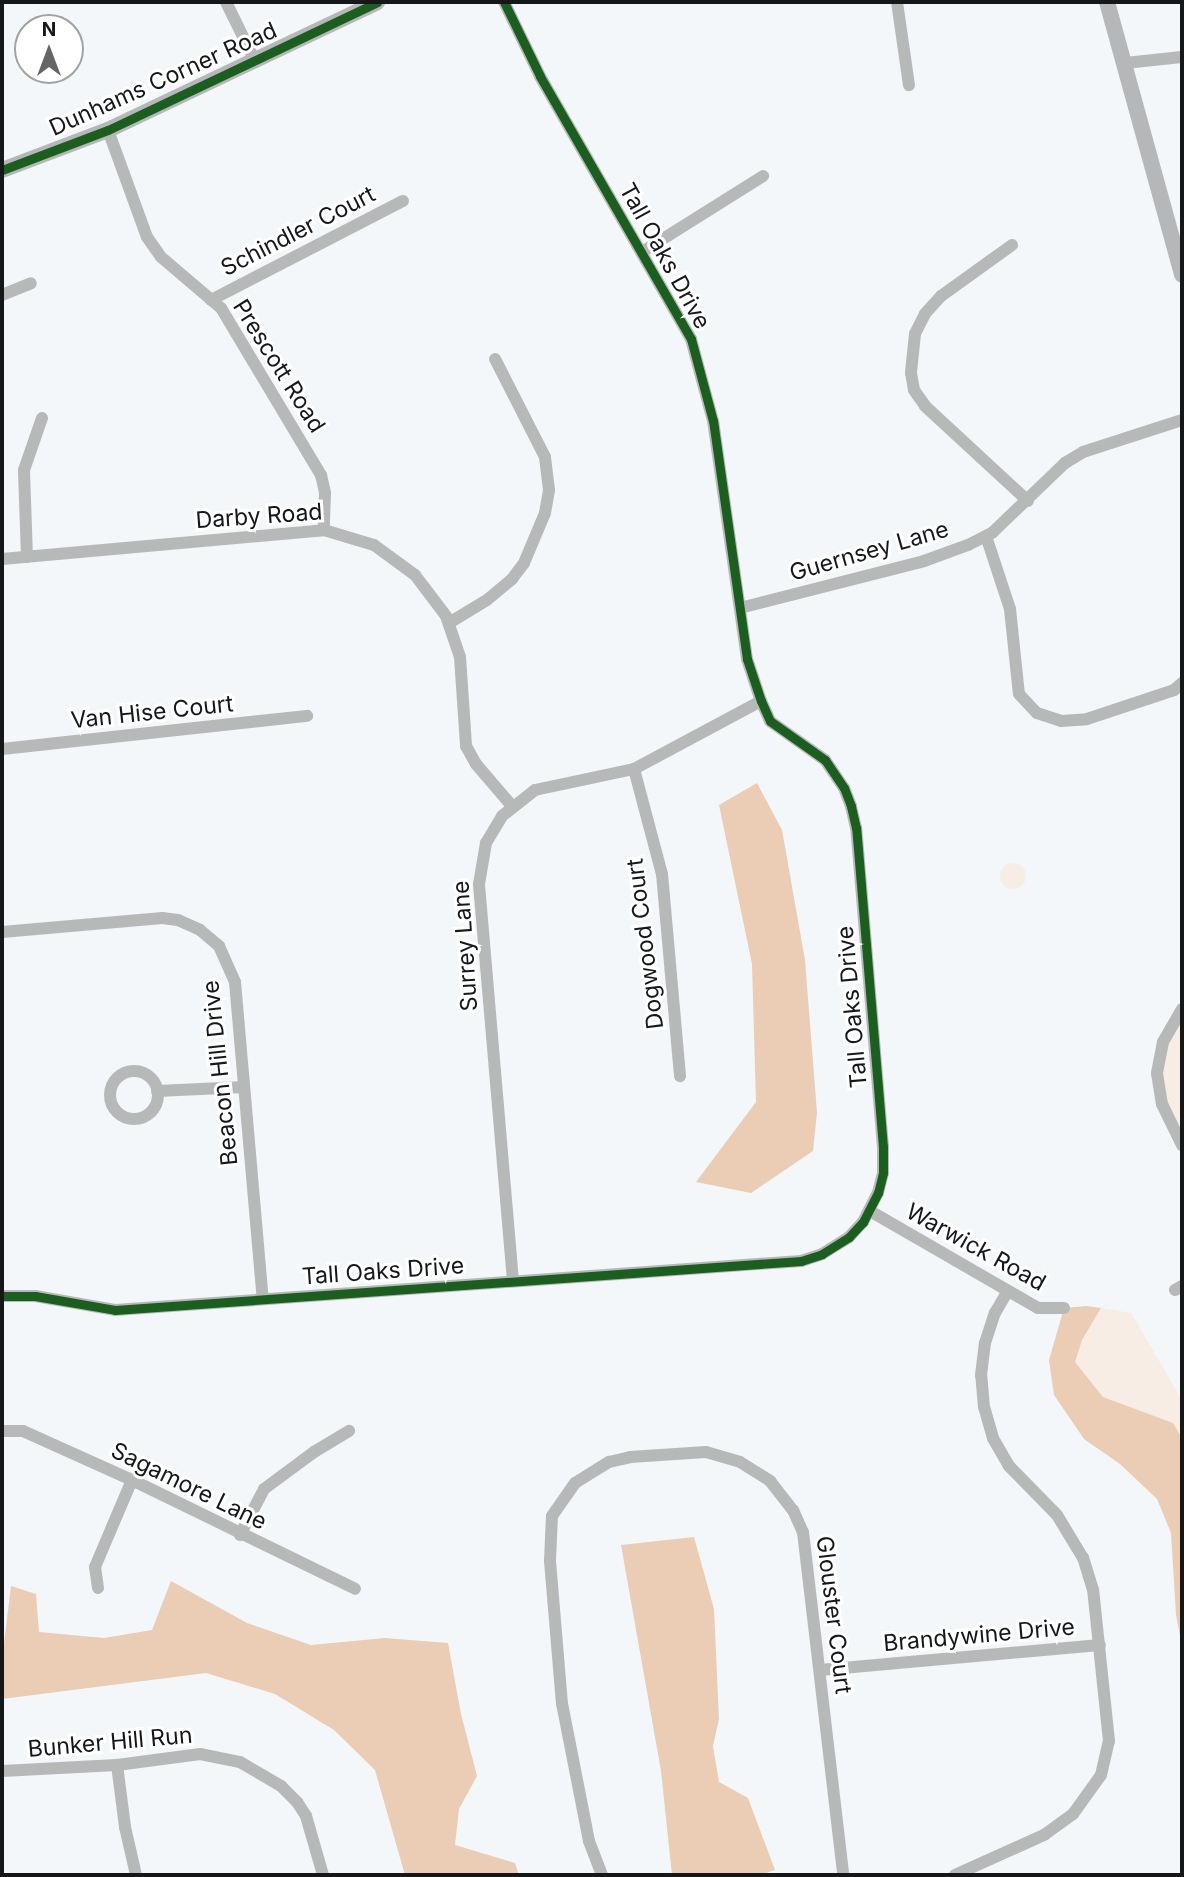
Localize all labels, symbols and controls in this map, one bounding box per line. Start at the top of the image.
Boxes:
north arrow [14,14,84,84]
street label: Dunhams Corner Road [45,16,281,142]
text: N [42,18,56,41]
street label: Tall Oaks Drive [614,178,716,334]
street label: Schindler Court [216,180,380,282]
street label: Prescott Road [227,294,331,438]
street label: Darby Road [195,498,323,534]
street label: Guernsey Lane [786,515,952,587]
street label: Van Hise Court [69,690,235,734]
street label: Dogwood Court [621,857,669,1031]
street label: Surrey Lane [447,880,483,1012]
street label: Tall Oaks Drive [831,925,873,1089]
street label: Beacon Hill Drive [197,979,243,1167]
street label: Warwick Road [901,1197,1051,1297]
street label: Tall Oaks Drive [301,1252,465,1290]
street label: Sagamore Lane [107,1436,271,1536]
street label: Glouster Court [811,1534,857,1696]
street label: Brandywine Drive [882,1613,1076,1657]
street label: Bunker Hill Run [27,1721,193,1763]

